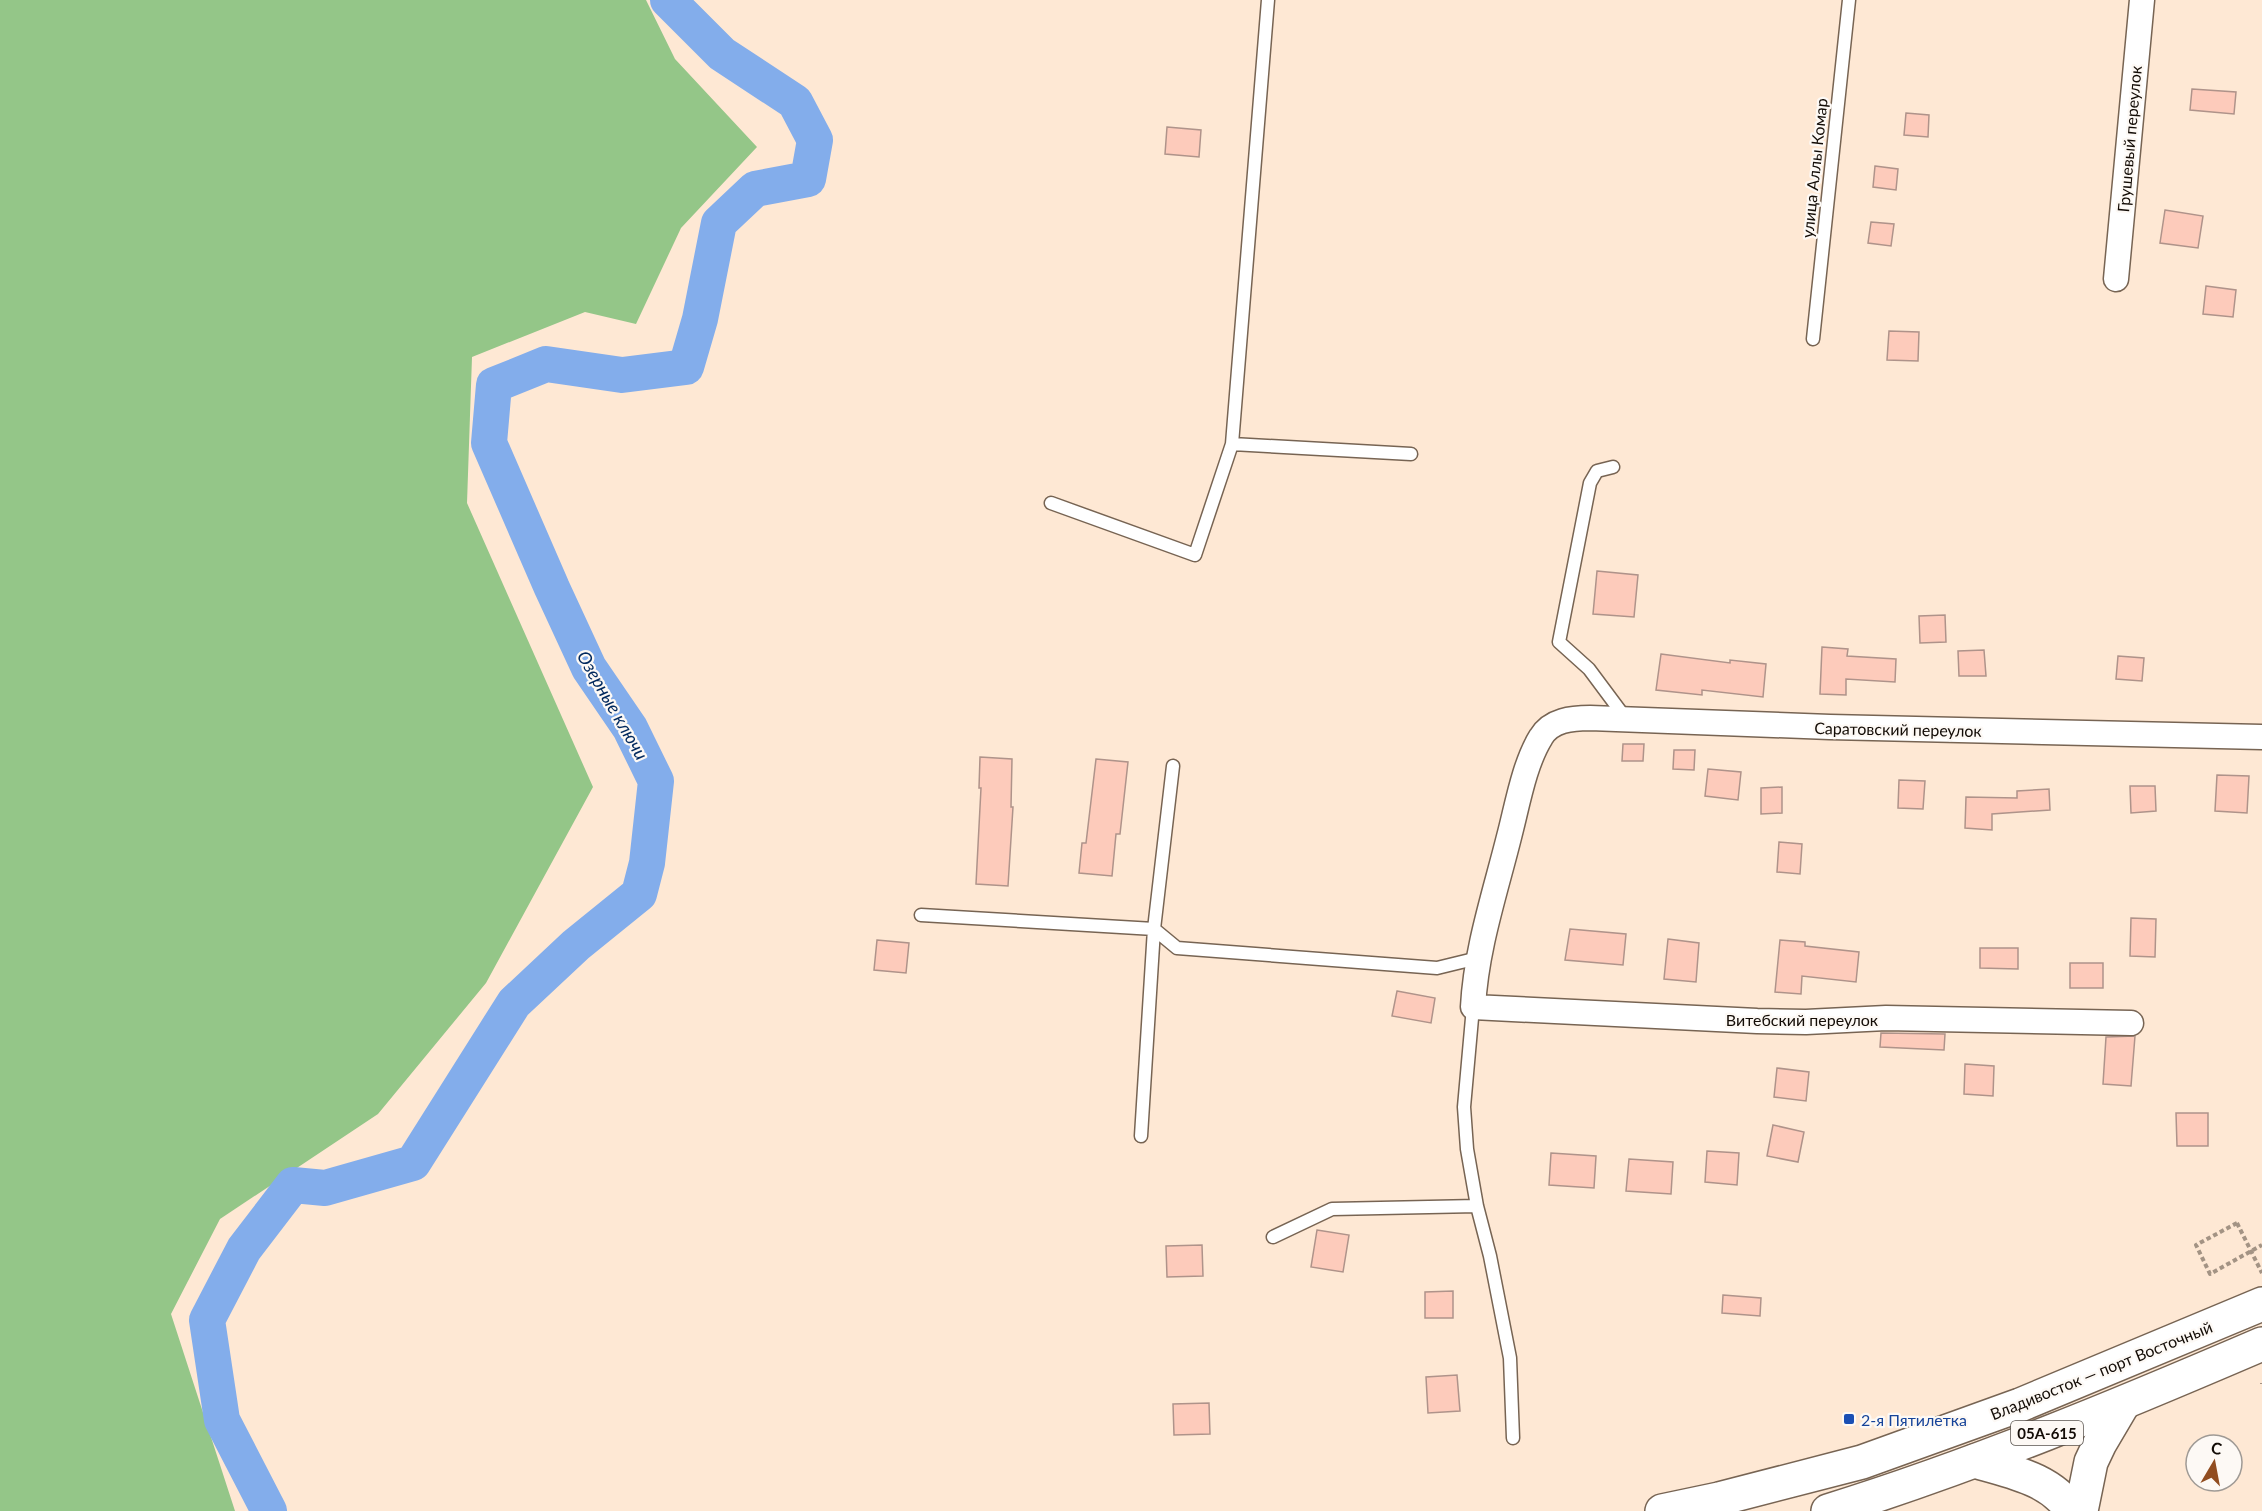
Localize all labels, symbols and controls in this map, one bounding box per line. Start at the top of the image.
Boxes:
street label: Грушевый переулок [2113,64,2145,213]
street label: улица Аллы Комар [1797,97,1831,239]
water label: Озерные ключи [573,647,653,763]
street label: Саратовский переулок [1814,718,1983,740]
street label: Витебский переулок [1726,1010,1879,1029]
street label: Владивосток — порт Восточный [1987,1317,2215,1423]
place label: 2-я Пятилетка [1861,1410,1967,1429]
marker: 2-я Пятилетка [1842,1412,1856,1426]
road number: 05А-615 [2011,1421,2083,1445]
north arrow [2184,1433,2244,1493]
text: С [2210,1437,2224,1458]

